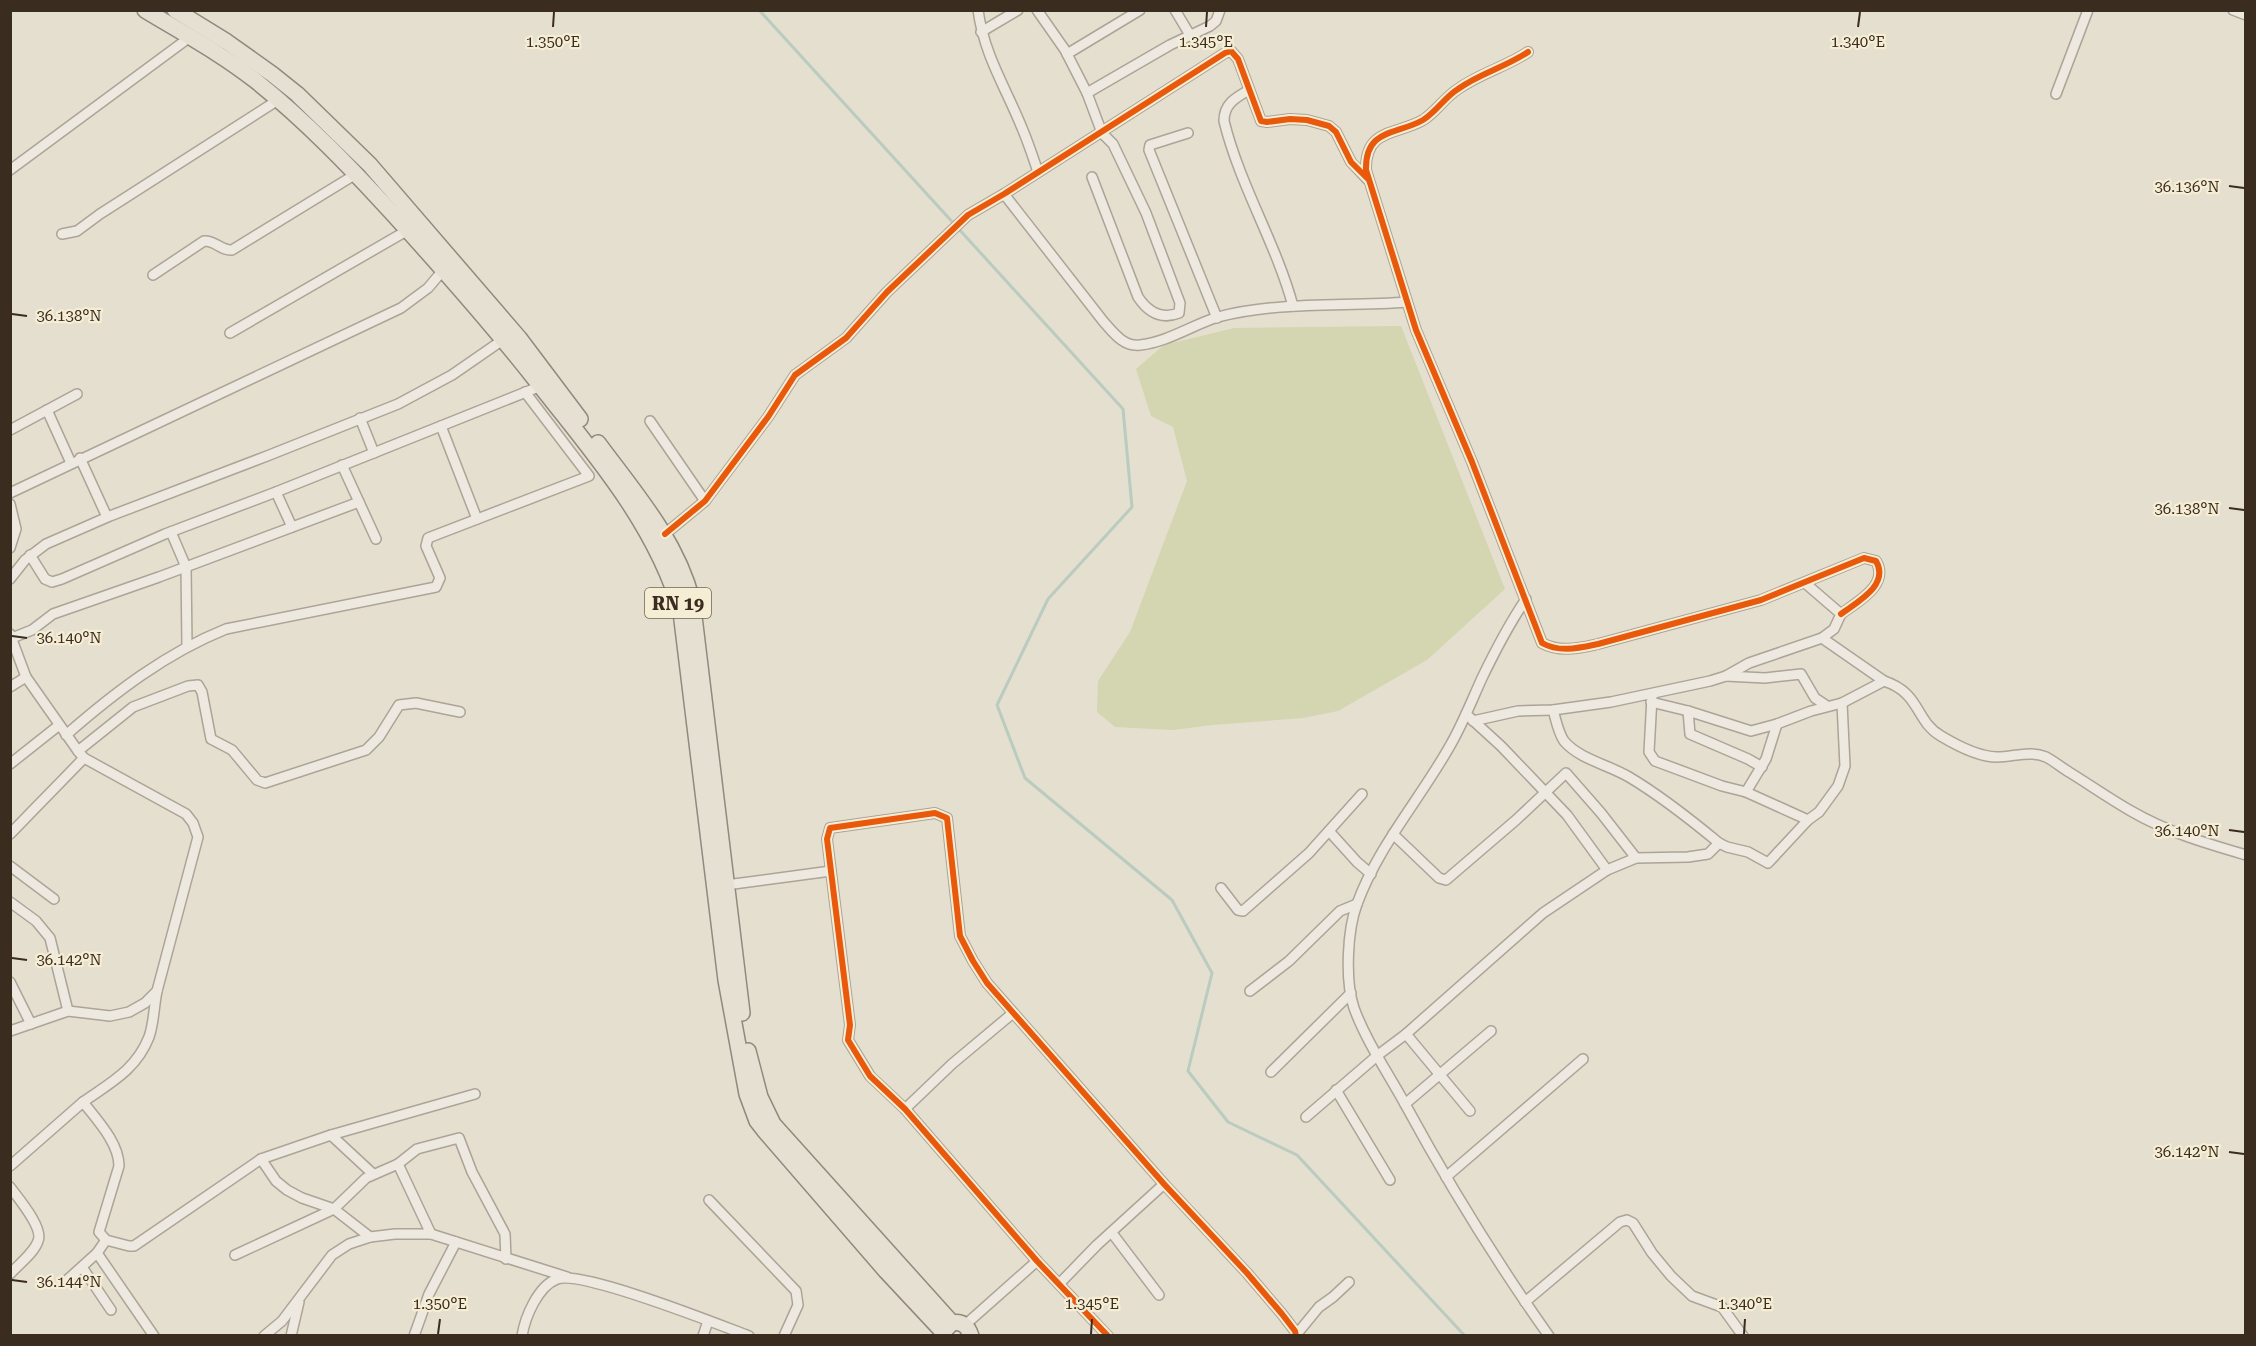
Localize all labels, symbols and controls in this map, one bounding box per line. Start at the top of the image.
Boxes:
text: 1.350°E [526,33,580,51]
text: 1.345°E [1179,33,1233,51]
text: 1.340°E [1831,33,1885,51]
text: 36.136°N [2154,178,2220,196]
text: 36.138°N [36,307,102,325]
text: 36.138°N [2154,500,2220,518]
road number: RN 19 [645,588,711,618]
text: 36.140°N [36,629,102,647]
text: 36.140°N [2154,822,2220,840]
text: 36.142°N [36,951,102,969]
text: 36.142°N [2154,1143,2220,1161]
text: 36.144°N [36,1273,102,1291]
text: 1.350°E [413,1295,467,1313]
text: 1.345°E [1065,1295,1119,1313]
text: 1.340°E [1718,1295,1772,1313]

